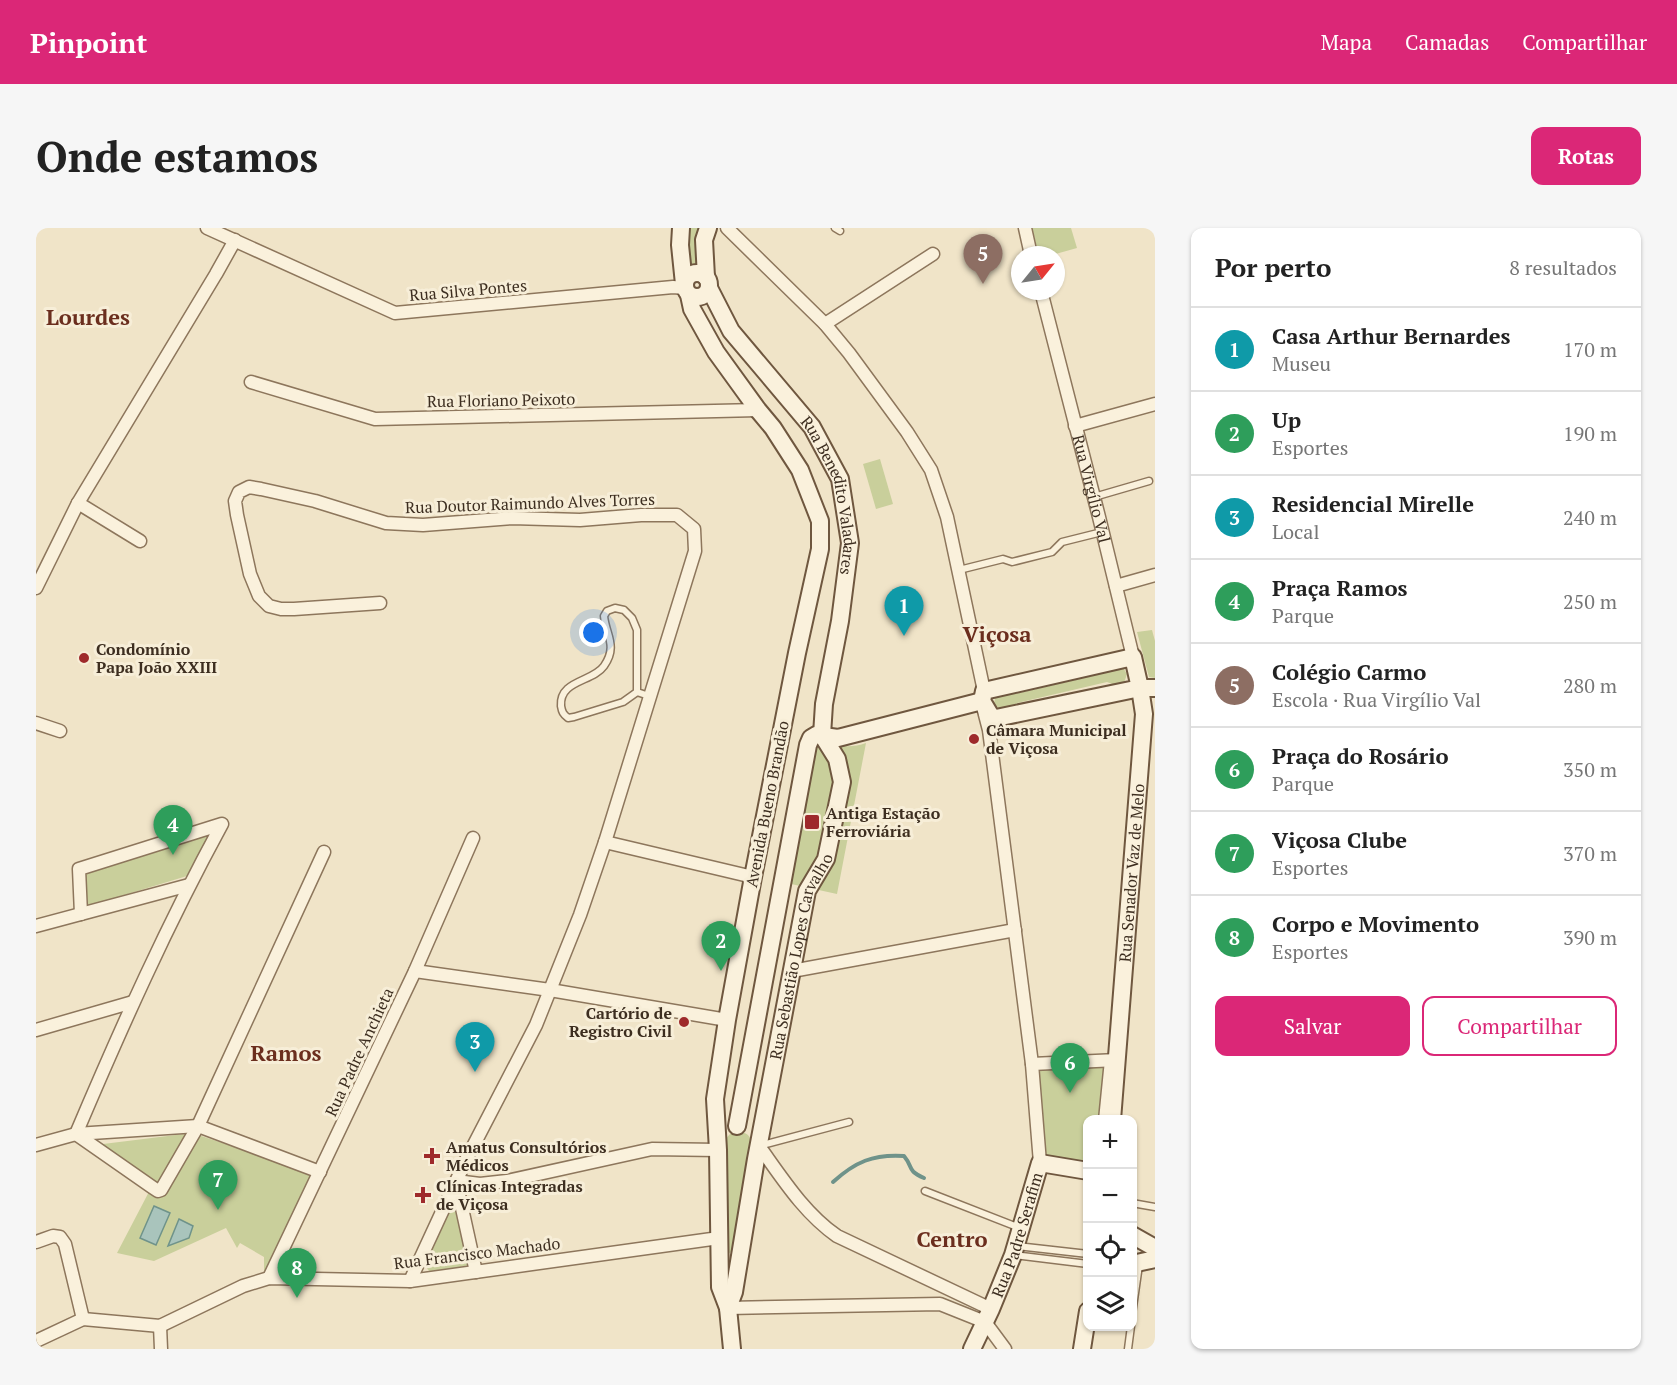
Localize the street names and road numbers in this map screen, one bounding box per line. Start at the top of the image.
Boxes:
street label: Rua Silva Pontes [408,274,528,306]
street label: Rua Floriano Peixoto [427,388,576,412]
street label: Rua Benedito Valadares [796,411,861,576]
street label: Rua Virgílio Val [1067,432,1116,545]
street label: Rua Doutor Raimundo Alves Torres [405,488,655,518]
street label: Avenida Bueno Brandão [740,719,794,889]
street label: Rua Senador Vaz de Melo [1113,783,1149,963]
street label: Rua Sebastião Lopes Carvalho [764,852,838,1061]
street label: Rua Padre Anchieta [319,984,399,1120]
street label: Rua Padre Serafim [986,1170,1048,1301]
street label: Rua Francisco Machado [393,1232,562,1274]

